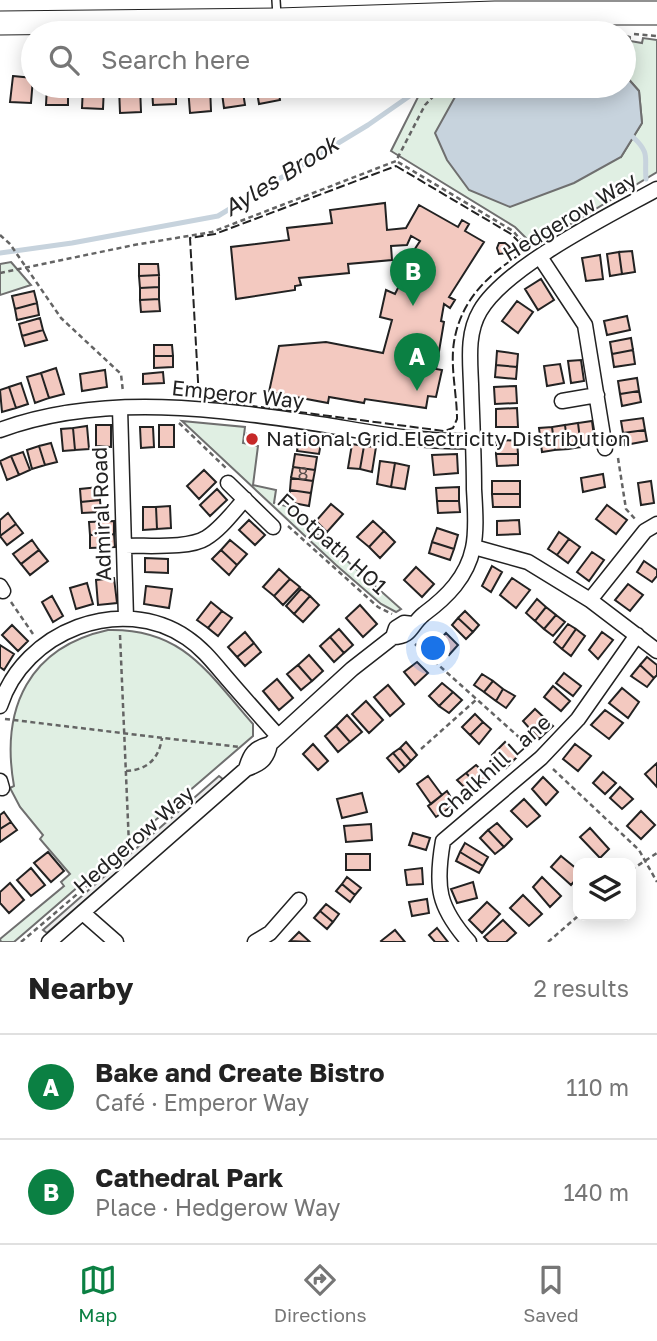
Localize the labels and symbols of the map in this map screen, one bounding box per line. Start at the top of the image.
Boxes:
water label: Ayles Brook [218,128,345,221]
street label: Hedgerow Way [498,166,641,266]
pin: B [390,248,436,306]
pin: A [394,333,440,391]
street label: Emperor Way [171,374,306,414]
place label: National Grid Electricity Distribution [266,425,631,451]
marker: National Grid Electricity Distribution [244,431,260,447]
street label: Admiral Road [86,446,116,582]
house number: 8 [298,462,308,484]
street label: Footpath HO1 [272,487,393,599]
your location [416,631,450,665]
street label: Chalkhill Lane [431,708,556,824]
street label: Hedgerow Way [68,780,199,899]

